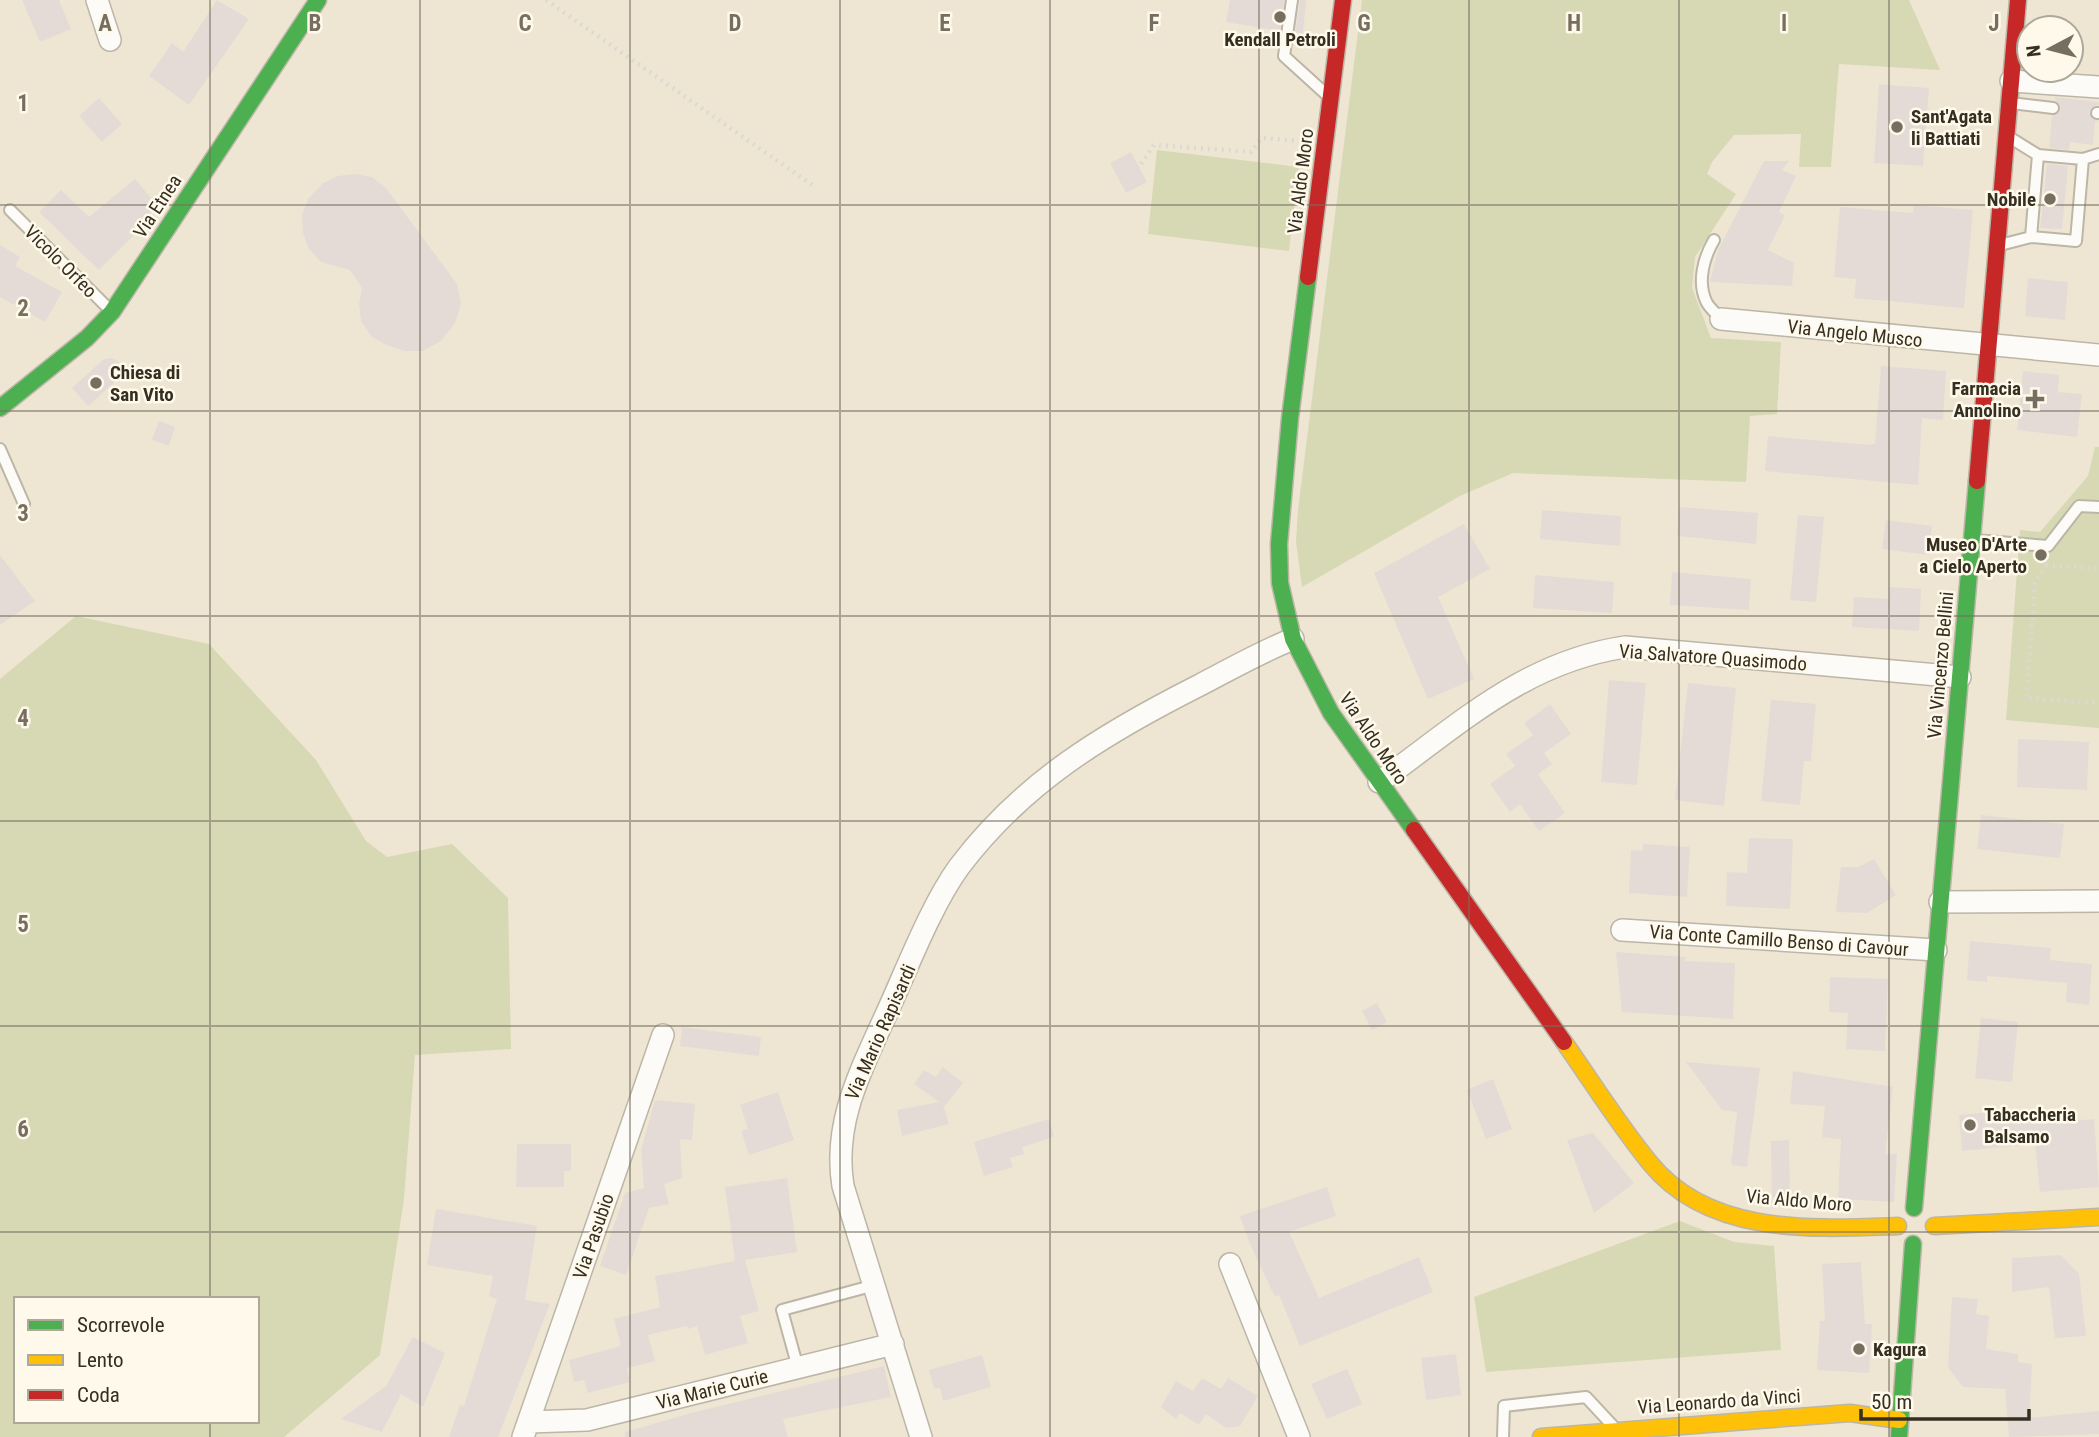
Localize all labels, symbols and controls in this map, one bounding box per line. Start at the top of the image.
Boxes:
marker: Kendall Petroli [1272,9,1288,25]
text: A [98,10,112,37]
text: B [309,10,321,37]
text: C [518,10,532,37]
text: D [729,10,742,37]
text: E [939,10,951,37]
text: F [1149,10,1160,37]
text: G [1357,10,1371,37]
text: H [1567,10,1581,37]
text: I [1781,10,1787,37]
text: J [1988,10,2000,37]
north arrow [2015,14,2085,84]
place label: Kendall Petroli [1224,28,1336,51]
text: N [2021,44,2046,58]
text: 1 [17,90,29,117]
place label: Sant'Agata li Battiati [1911,105,1992,150]
marker: Sant'Agata li Battiati [1889,119,1905,135]
street label: Via Aldo Moro [1283,127,1318,235]
street label: Via Etnea [129,170,186,242]
place label: Nobile [1987,188,2036,211]
marker: Nobile [2042,191,2058,207]
street label: Vicolo Orfeo [20,220,102,302]
text: 2 [17,295,29,322]
street label: Via Angelo Musco [1786,315,1924,352]
place label: Chiesa di San Vito [110,361,180,406]
marker: Chiesa di San Vito [88,375,104,391]
place label: Farmacia Annolino [1952,377,2021,422]
marker: Farmacia Annolino [2027,391,2043,407]
text: 3 [17,500,29,527]
place label: Museo D'Arte a Cielo Aperto [1919,533,2027,578]
marker: Museo D'Arte a Cielo Aperto [2033,547,2049,563]
street label: Via Vincenzo Bellini [1923,591,1958,740]
street label: Via Salvatore Quasimodo [1618,639,1808,676]
street label: Via Aldo Moro [1334,688,1413,789]
text: 4 [17,705,29,732]
text: 5 [17,911,29,938]
street label: Via Conte Camillo Benso di Cavour [1649,920,1909,961]
street label: Via Mario Rapisardi [840,961,921,1104]
place label: Tabaccheria Balsamo [1984,1103,2076,1148]
text: 6 [17,1116,29,1143]
marker: Tabaccheria Balsamo [1962,1117,1978,1133]
street label: Via Aldo Moro [1745,1184,1853,1217]
street label: Via Pasubio [568,1190,619,1282]
legend [14,1297,259,1423]
text: Scorrevole [77,1313,165,1337]
place label: Kagura [1873,1338,1926,1361]
marker: Kagura [1851,1341,1867,1357]
text: Lento [77,1348,124,1372]
street label: Via Marie Curie [654,1364,770,1414]
scale bar [1861,1378,2029,1422]
text: Coda [77,1383,120,1407]
street label: Via Leonardo da Vinci [1637,1384,1801,1419]
text: 50 m [1871,1390,1912,1414]

